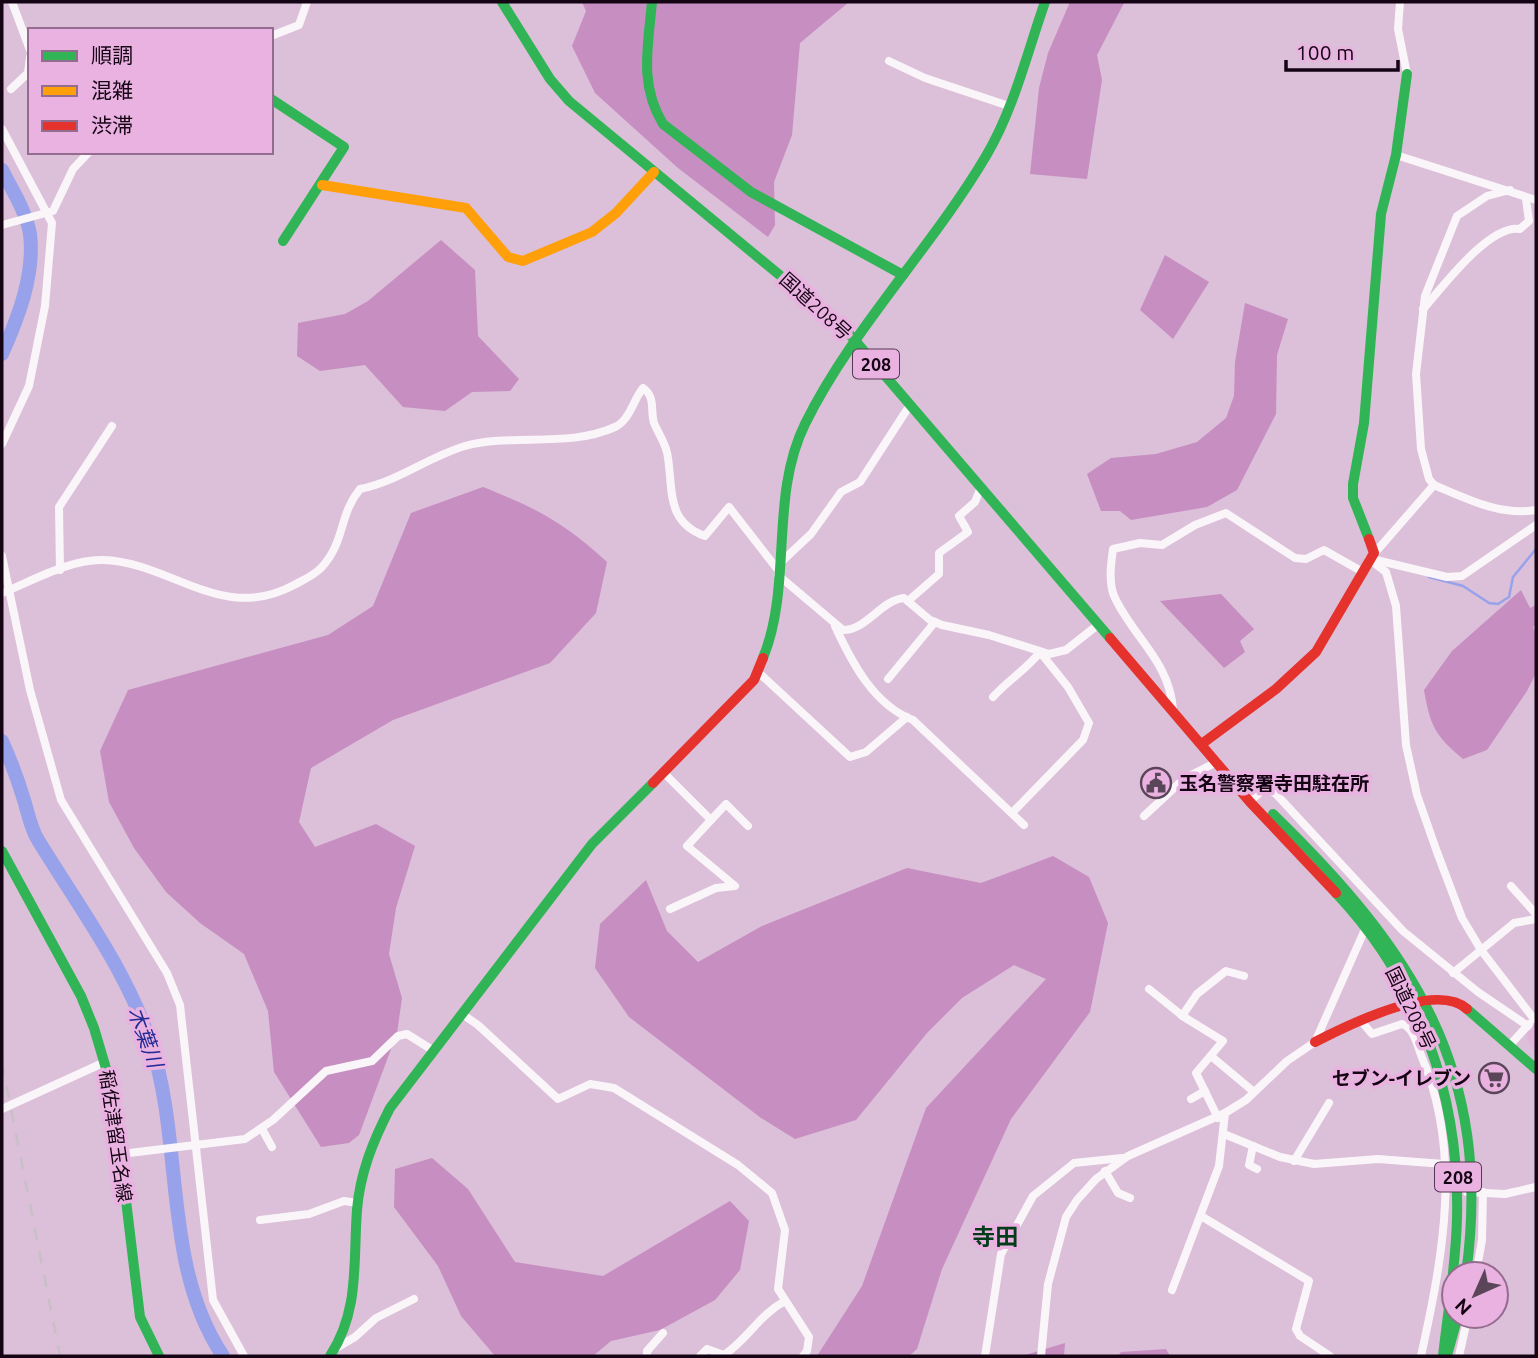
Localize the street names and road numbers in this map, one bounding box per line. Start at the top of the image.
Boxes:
street label: 国道208号 [776,268,856,344]
road number: 208 [853,350,899,378]
street label: 国道208号 [1382,963,1440,1053]
street label: 稲佐津留玉名線 [96,1069,136,1203]
road number: 208 [1435,1162,1481,1192]

